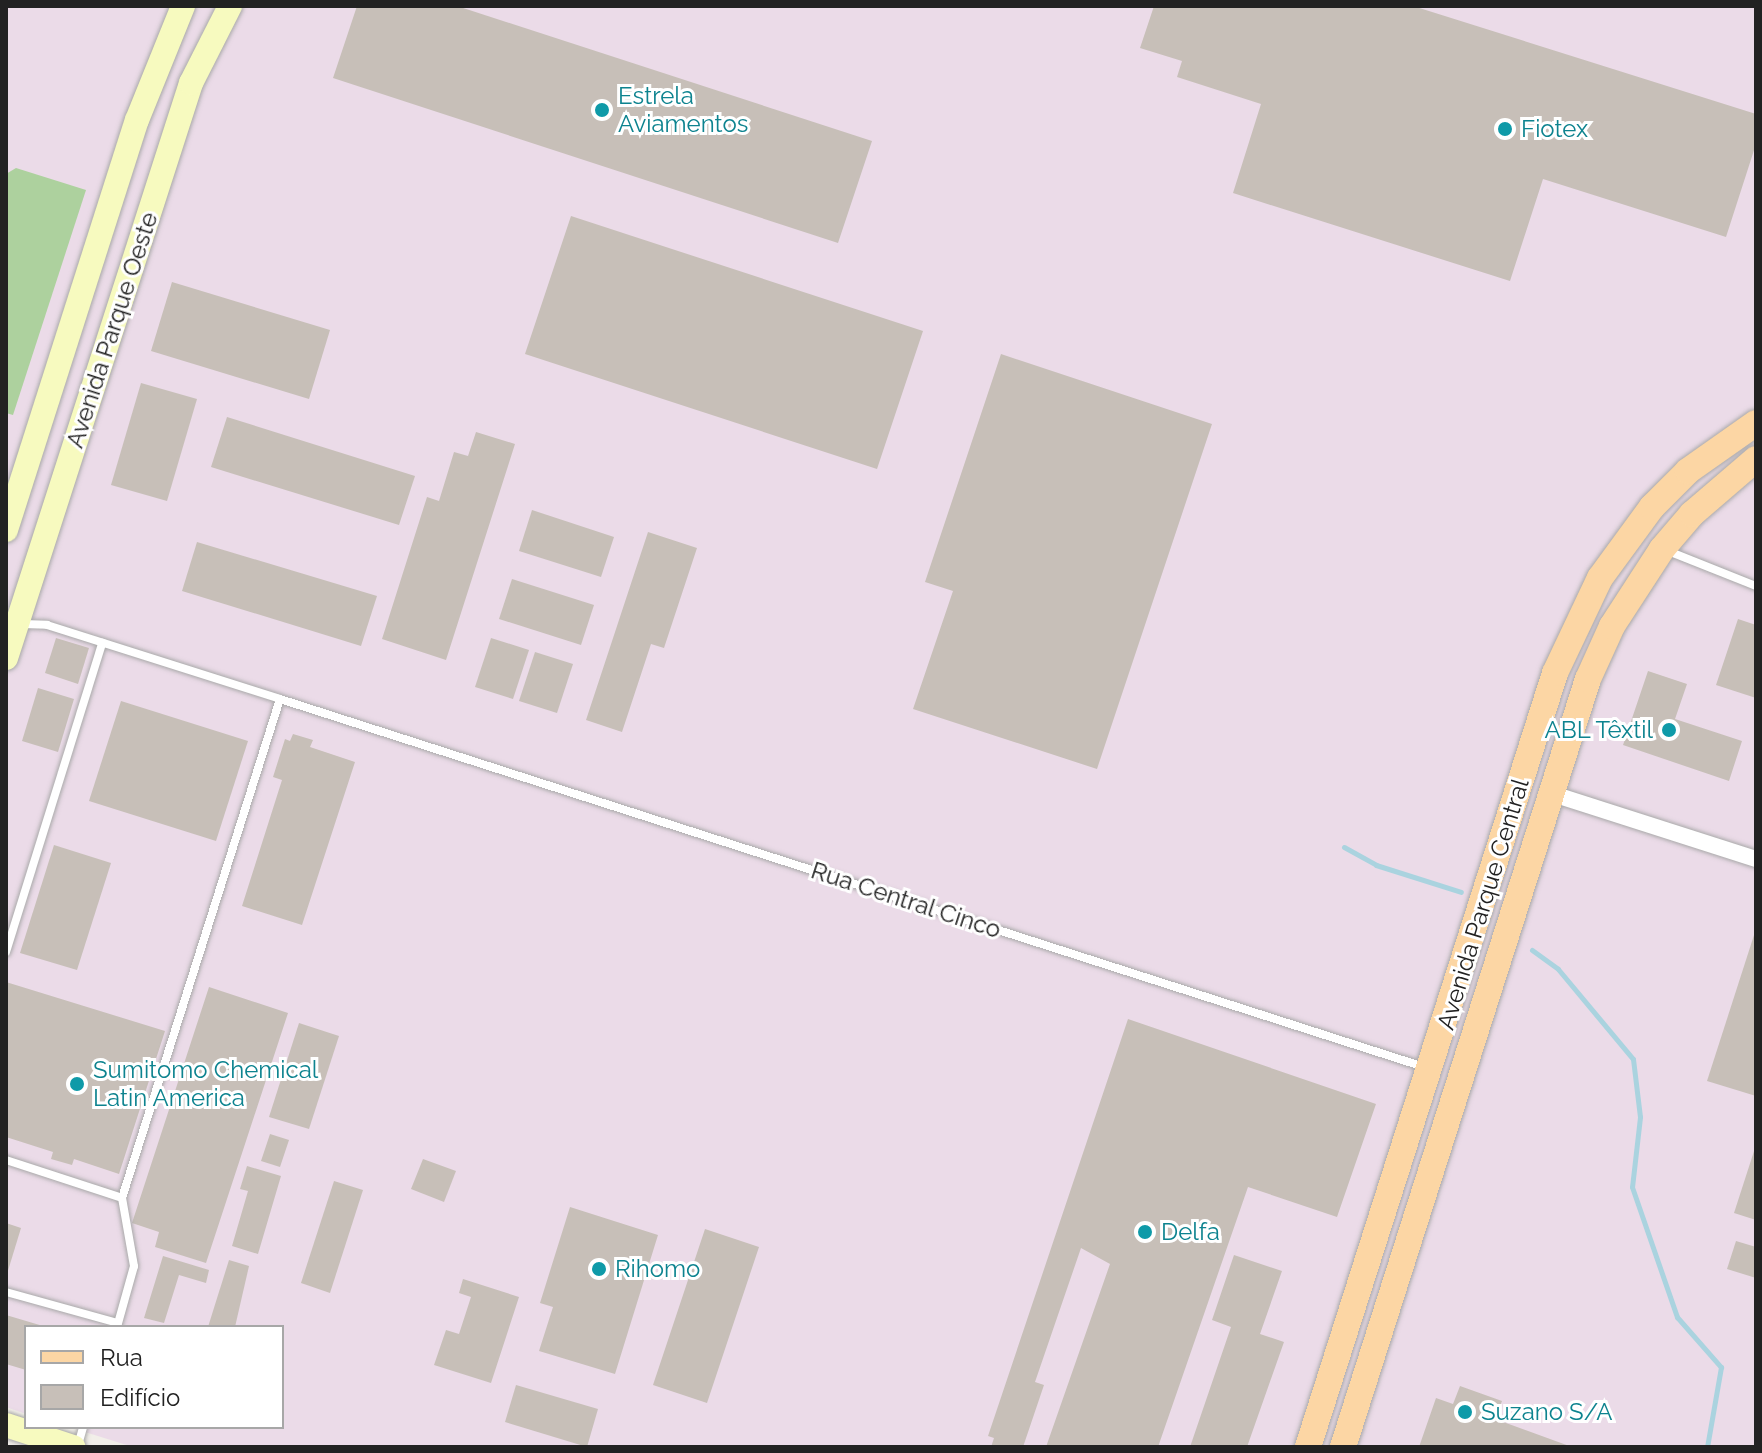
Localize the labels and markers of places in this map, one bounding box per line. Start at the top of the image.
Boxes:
place label: Estrela Aviamentos [618,82,748,138]
marker: Estrela Aviamentos [593,101,611,119]
place label: Fiotex [1521,115,1588,143]
marker: Fiotex [1496,120,1514,138]
place label: ABL Têxtil [1543,716,1653,744]
marker: ABL Têxtil [1660,721,1678,739]
place label: Sumitomo Chemical Latin America [93,1056,318,1112]
marker: Sumitomo Chemical Latin America [68,1075,86,1093]
place label: Delfa [1161,1218,1220,1246]
marker: Delfa [1136,1223,1154,1241]
place label: Rihomo [615,1255,700,1283]
marker: Rihomo [590,1260,608,1278]
place label: Suzano S/A [1481,1398,1613,1426]
marker: Suzano S/A [1456,1403,1474,1421]

